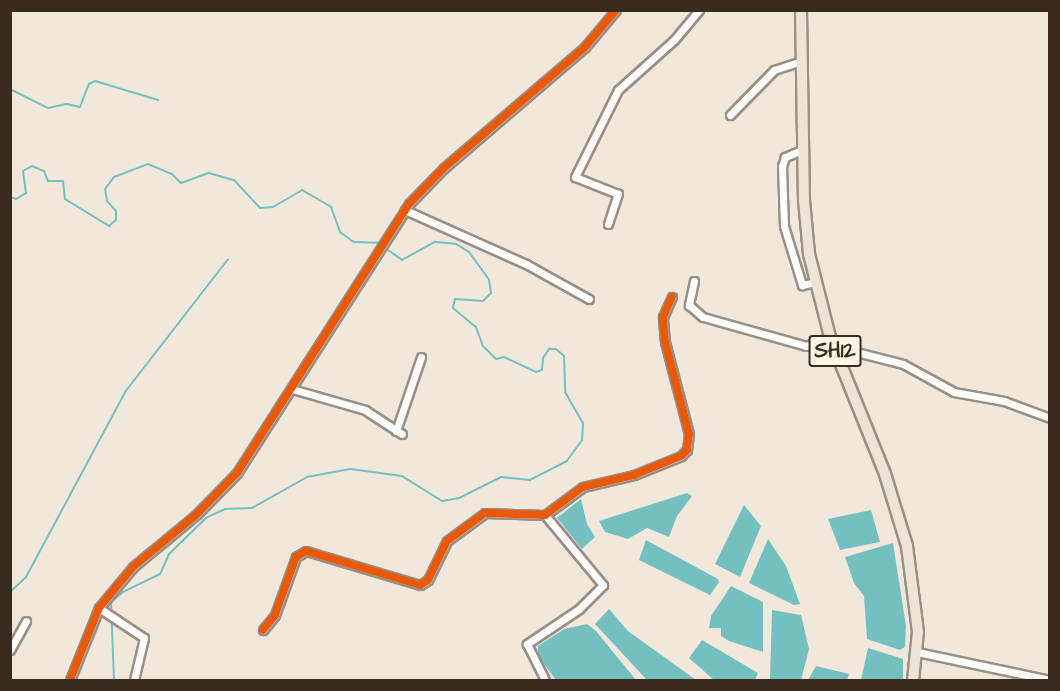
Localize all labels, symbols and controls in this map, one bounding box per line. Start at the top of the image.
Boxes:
road number: SH12 [808,333,862,369]

